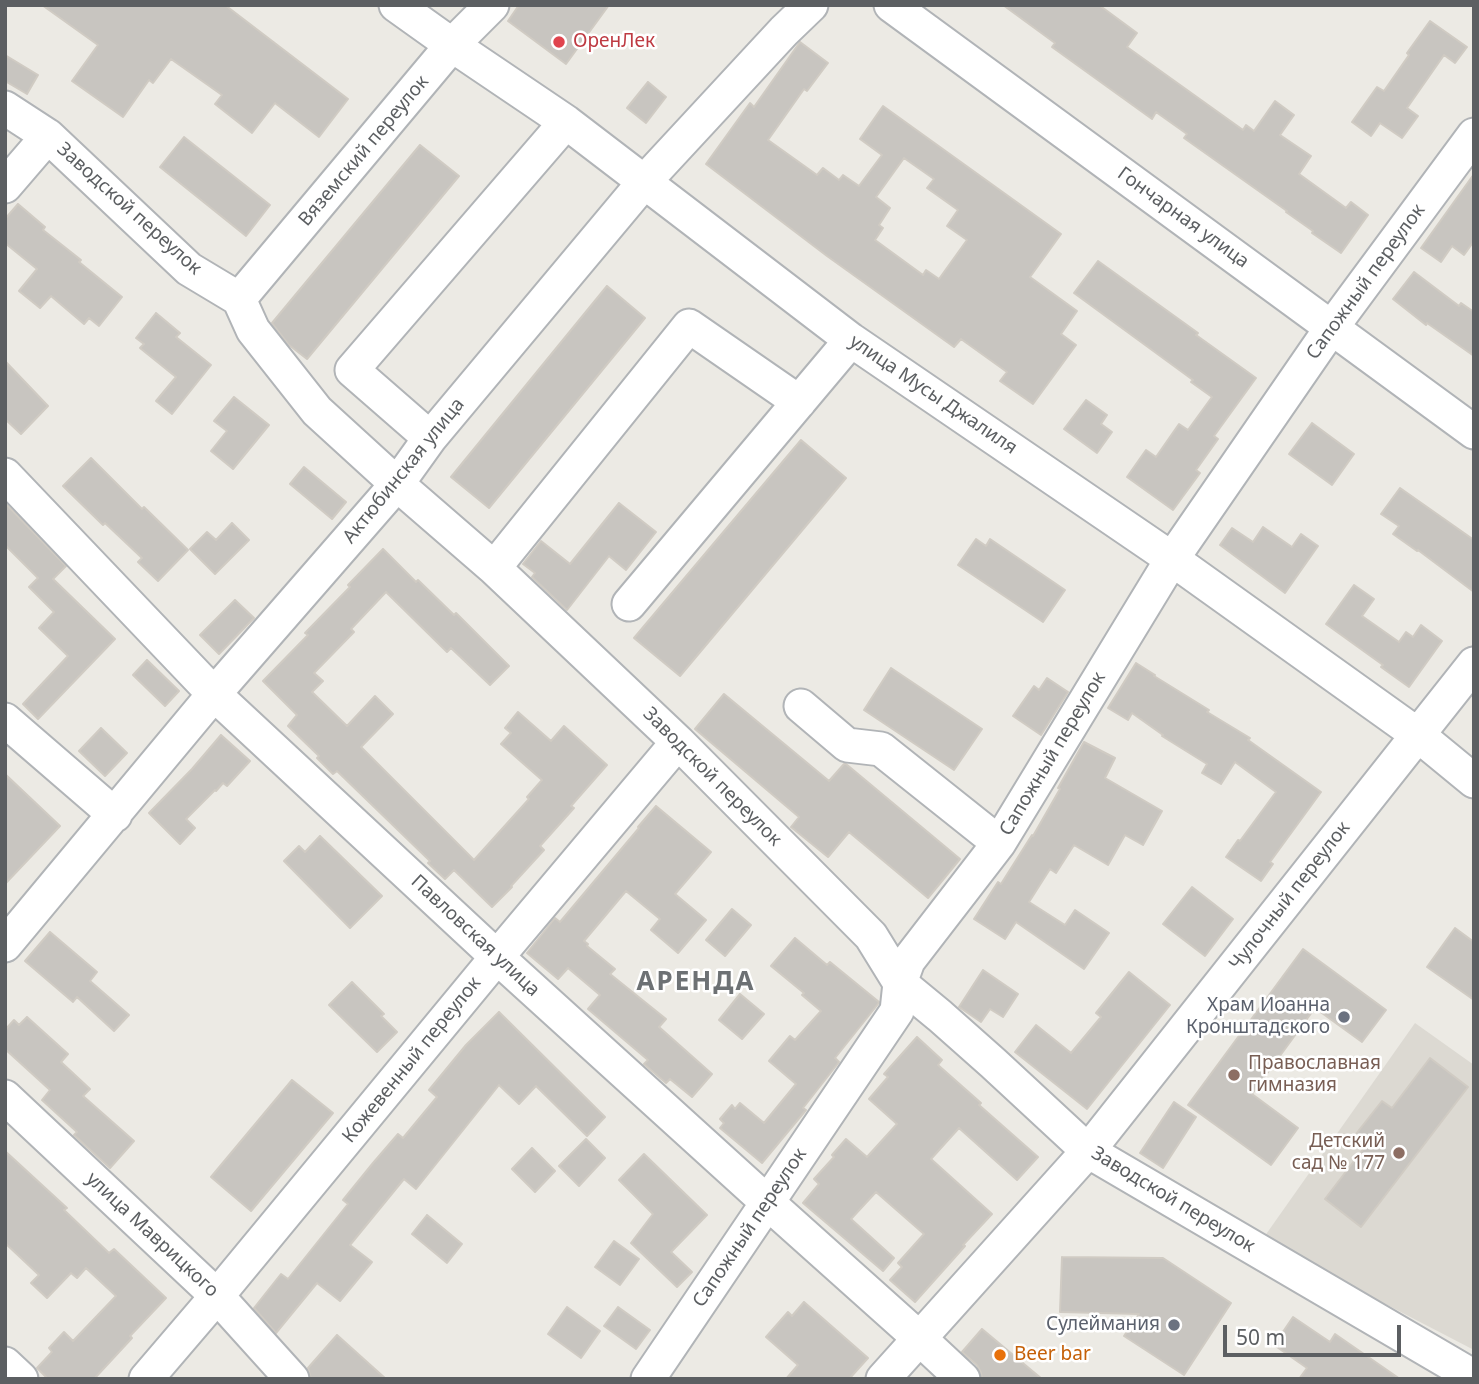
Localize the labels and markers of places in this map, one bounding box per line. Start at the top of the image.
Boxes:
place label: ОренЛек [573,31,655,53]
marker: ОренЛек [551,34,567,50]
place label: Храм Иоанна Кронштадского [1186,995,1330,1039]
marker: Храм Иоанна Кронштадского [1336,1009,1352,1025]
place label: Православная гимназия [1248,1053,1381,1097]
marker: Православная гимназия [1226,1067,1242,1083]
place label: Детский сад № 177 [1292,1131,1385,1175]
marker: Детский сад № 177 [1391,1145,1407,1161]
place label: Сулеймания [1046,1314,1160,1336]
marker: Сулеймания [1166,1317,1182,1333]
place label: Beer bar [1014,1344,1091,1366]
marker: Beer bar [992,1347,1008,1363]

